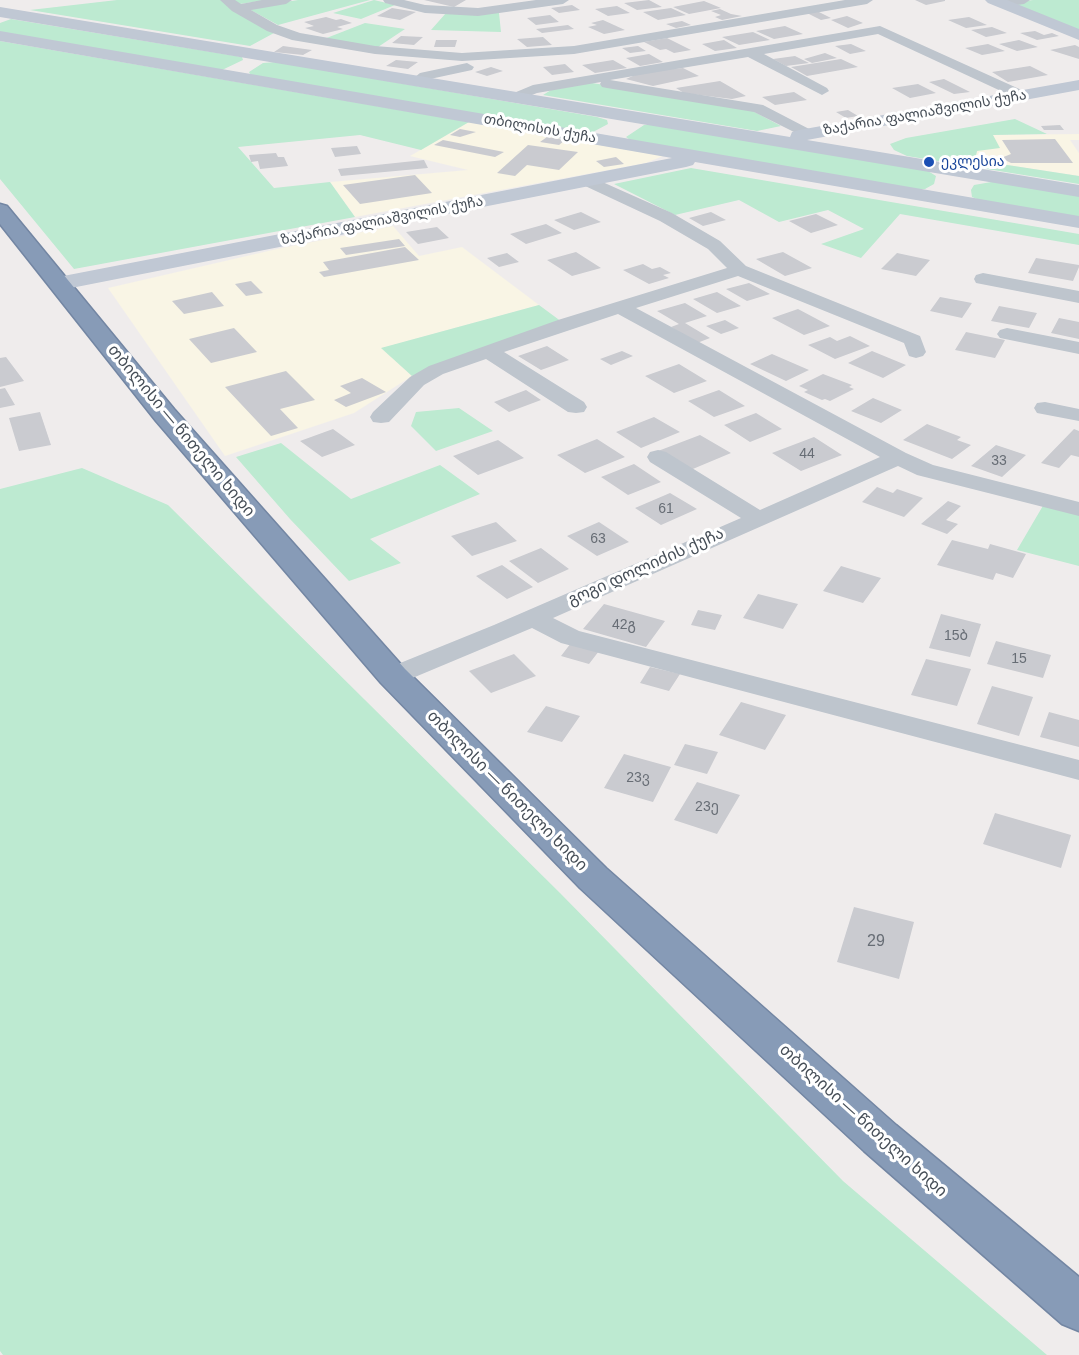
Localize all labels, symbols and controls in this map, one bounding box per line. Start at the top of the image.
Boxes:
street label: ზაქარია ფალიაშვილის ქუჩა [822,87,1028,139]
street label: თბილისის ქუჩა [483,111,597,147]
place label: ეკლესია [941,154,1005,170]
marker: ეკლესია [922,155,936,169]
street label: ზაქარია ფალიაშვილის ქუჩა [279,193,485,249]
street label: თბილისი — წითელი ხიდი [103,341,259,521]
house number: 44 [799,446,815,462]
house number: 33 [991,453,1007,469]
house number: 61 [658,501,674,517]
street label: გოგი დოლიძის ქუჩა [565,524,727,610]
house number: 63 [590,531,606,547]
house number: 42გ [612,617,636,633]
house number: 15ბ [944,628,968,644]
house number: 15 [1011,651,1027,667]
street label: თბილისი — წითელი ხიდი [423,707,591,875]
house number: 23ვ [626,770,650,786]
house number: 23ე [695,799,719,815]
house number: 29 [867,932,885,952]
street label: თბილისი — წითელი ხიდი [775,1041,951,1201]

